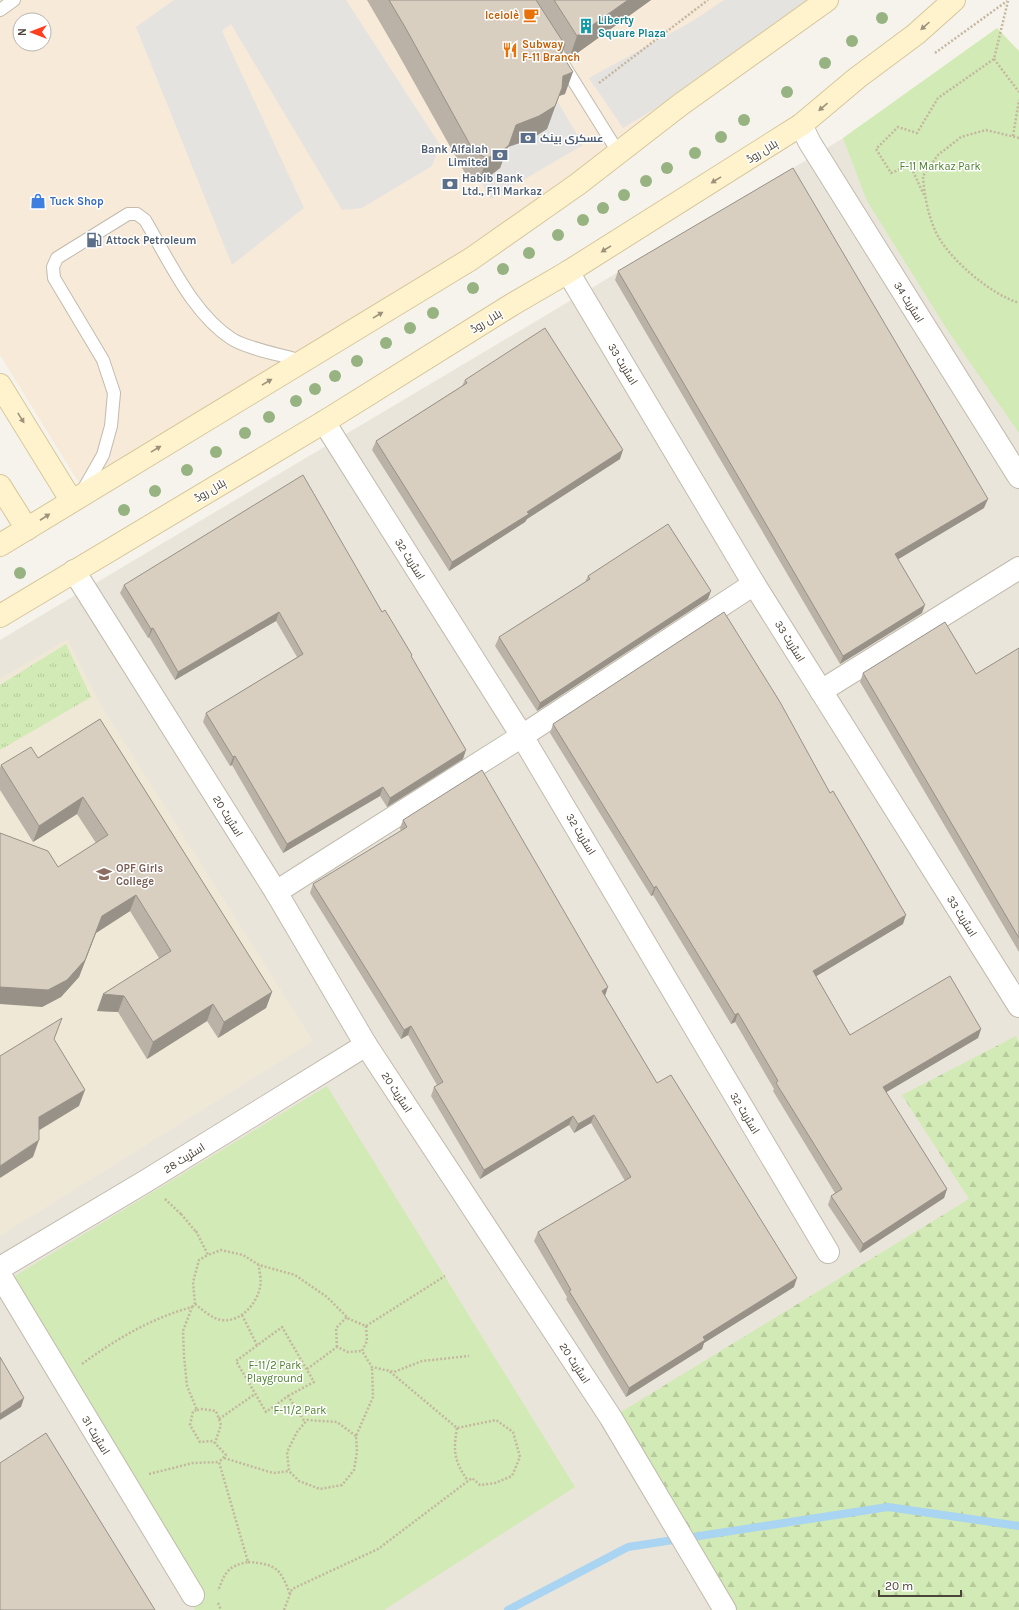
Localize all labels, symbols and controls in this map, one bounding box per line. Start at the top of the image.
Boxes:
cafe icon: Iceiolè [522,6,540,24]
place label: Iceiolè [485,9,519,22]
north arrow [12,12,52,52]
place label: Liberty Square Plaza [598,14,666,40]
building icon: Liberty Square Plaza [577,17,595,35]
one-way arrow [920,21,930,31]
text: N [16,28,29,36]
place label: Subway F-11 Branch [522,38,580,64]
restaurant icon: Subway F-11 Branch [501,41,519,59]
one-way arrow [818,102,829,111]
bank icon: عسکری بینک [519,129,537,147]
place label: عسکری بینک [540,132,603,145]
street label: ہلال روڈ [744,137,781,167]
place label: Bank Alfalah Limited [421,143,488,169]
bank icon: Bank Alfalah Limited [491,146,509,164]
park label: F-11 Markaz Park [899,160,981,173]
place label: Habib Bank Ltd., F11 Markaz [462,172,542,198]
bank icon: Habib Bank Ltd., F11 Markaz [441,175,459,193]
one-way arrow [710,176,722,183]
shop icon: Tuck Shop [29,192,47,210]
place label: Tuck Shop [50,195,104,208]
fuel station icon: Attock Petroleum [85,231,103,249]
place label: Attock Petroleum [106,234,197,247]
one-way arrow [601,245,611,253]
street label: اسٹریٹ 34 [891,279,926,325]
street label: ہلال روڈ [468,307,505,337]
one-way arrow [372,311,384,318]
street label: اسٹریٹ 33 [605,341,640,387]
one-way arrow [261,378,273,385]
one-way arrow [17,412,24,424]
one-way arrow [151,445,161,453]
street label: ہلال روڈ [192,476,229,506]
one-way arrow [40,513,50,521]
street label: اسٹریٹ 32 [392,536,427,582]
street label: اسٹریٹ 33 [772,618,807,664]
street label: اسٹریٹ 20 [210,793,245,839]
street label: اسٹریٹ 32 [563,811,598,857]
place label: OPF Girls College [116,862,163,888]
school or university icon: OPF Girls College [95,865,113,883]
street label: اسٹریٹ 33 [944,893,979,939]
street label: اسٹریٹ 20 [379,1069,415,1115]
street label: اسٹریٹ 32 [727,1090,762,1136]
street label: اسٹریٹ 28 [161,1141,207,1176]
street label: اسٹریٹ 20 [557,1340,593,1386]
park label: F-11/2 Park Playground [247,1359,303,1385]
park label: F-11/2 Park [274,1404,326,1417]
street label: اسٹریٹ 31 [79,1413,112,1457]
scale bar [879,1572,961,1598]
text: 20 m [885,1579,913,1593]

